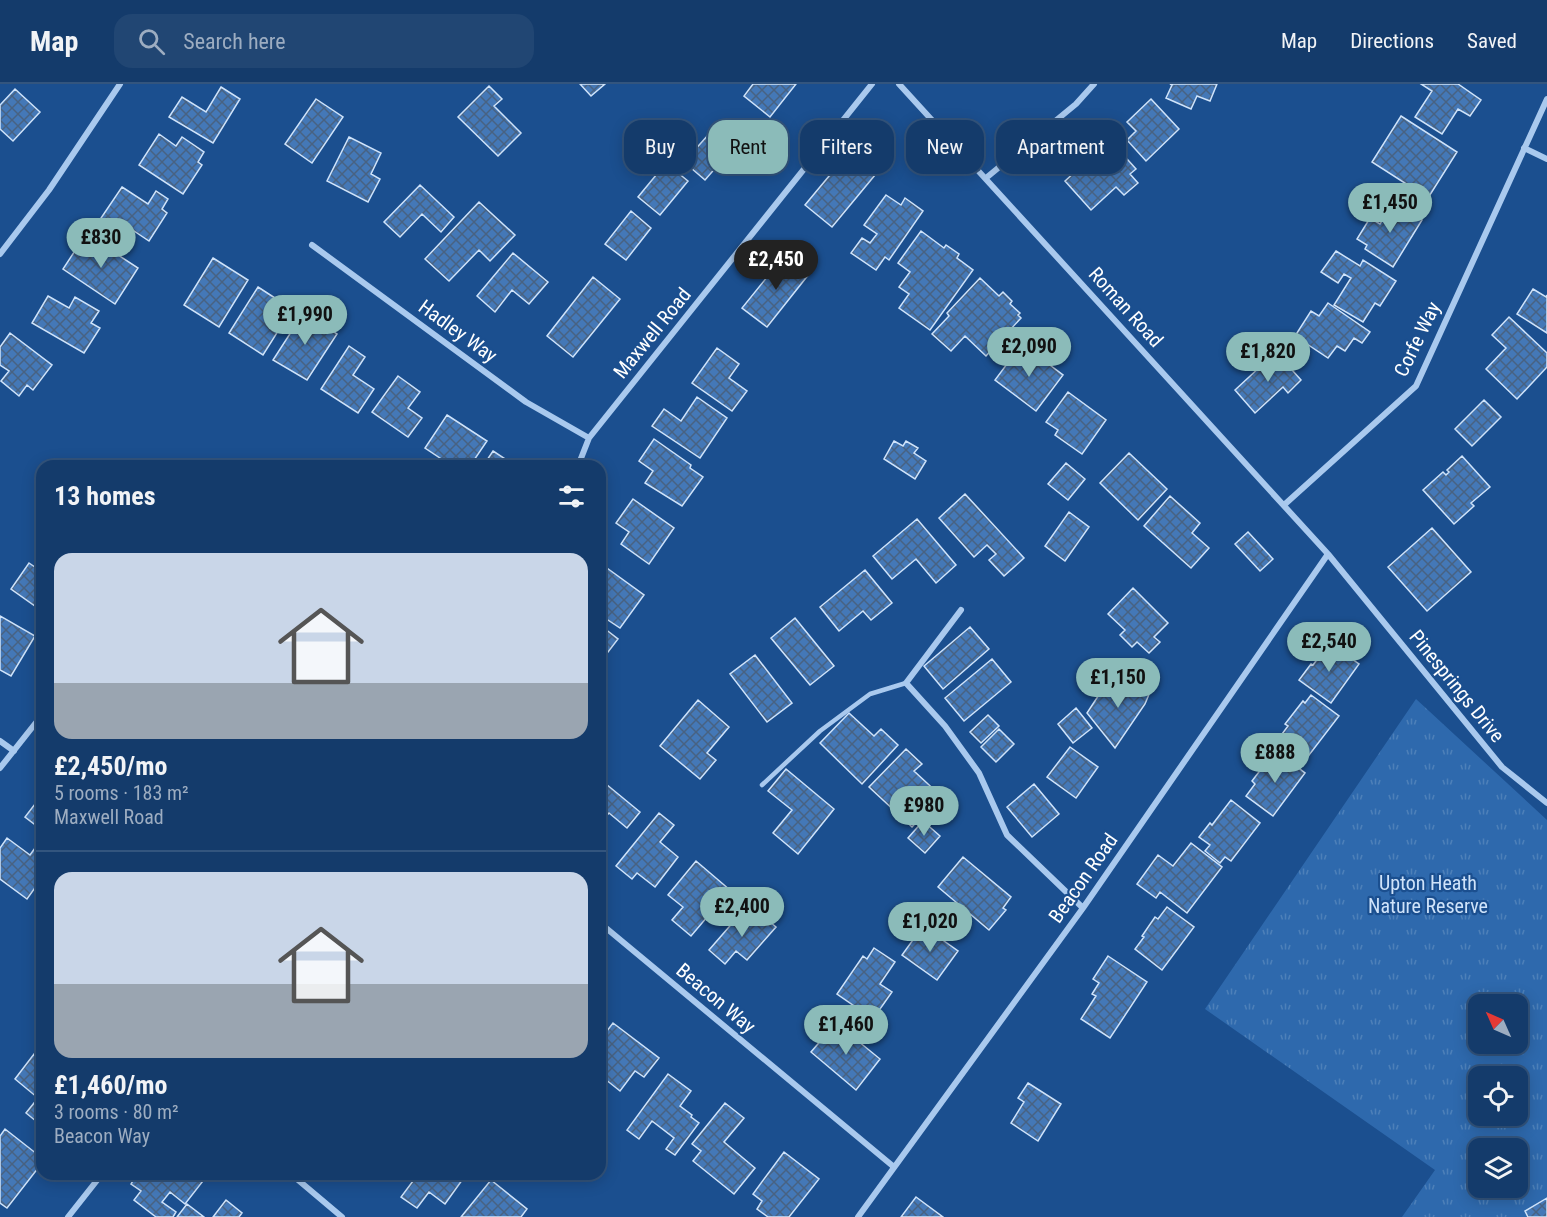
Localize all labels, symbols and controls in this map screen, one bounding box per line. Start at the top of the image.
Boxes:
search box [114,14,534,68]
text: Map [30,25,78,58]
icon: search [135,25,168,58]
text: Search here [183,29,286,54]
text: Map [1281,29,1317,53]
text: Directions [1350,29,1434,53]
text: Saved [1467,29,1517,53]
chip: Buy [624,120,696,174]
chip: Rent [708,120,788,174]
chip: Filters [800,120,894,174]
chip: New [906,120,984,174]
chip: Apartment [996,120,1126,174]
pin: £1,450 [1341,183,1439,234]
text: £1,450 [1362,190,1418,214]
pin: £830 [65,218,137,269]
text: £830 [81,225,121,249]
pin: £2,450 [727,240,825,291]
text: £2,450 [748,247,804,271]
street label: Roman Road [1084,262,1168,352]
street label: Maxwell Road [608,283,696,383]
street label: Hadley Way [414,294,502,368]
pin: £1,990 [256,295,354,346]
street label: Corfe Way [1389,298,1445,380]
text: £1,990 [277,302,333,326]
pin: £2,090 [980,327,1078,378]
pin: £1,820 [1219,332,1317,383]
text: £2,090 [1001,334,1057,358]
text: £1,820 [1240,339,1296,363]
icon: filters [555,480,588,513]
text: 13 homes [54,481,156,511]
icon: home [267,592,375,700]
pin: £2,540 [1280,622,1378,673]
street label: Pinesprings Drive [1404,625,1510,747]
text: £2,540 [1301,629,1357,653]
pin: £1,150 [1069,658,1167,709]
text: £1,150 [1090,665,1146,689]
pin: £888 [1239,733,1311,784]
text: £888 [1255,740,1295,764]
text: £2,450/mo [54,751,167,781]
text: 5 rooms · 183 m² [54,781,189,805]
pin: £980 [888,786,960,837]
text: £980 [904,793,944,817]
text: Maxwell Road [54,805,164,829]
street label: Beacon Road [1043,829,1123,927]
park label: Upton Heath Nature Reserve [1368,871,1488,918]
pin: £2,400 [693,887,791,938]
text: £2,400 [714,894,770,918]
pin: £1,020 [881,902,979,953]
text: £1,020 [902,909,958,933]
icon: home [267,911,375,1019]
street label: Beacon Way [671,958,761,1038]
north arrow [1468,994,1528,1054]
map controls [1468,994,1528,1198]
pin: £1,460 [797,1005,895,1056]
text: £1,460 [818,1012,874,1036]
button: locate [1468,1066,1528,1126]
text: £1,460/mo [54,1070,167,1100]
text: 3 rooms · 80 m² [54,1100,179,1124]
text: Beacon Way [54,1124,150,1148]
button: layers [1468,1138,1528,1198]

